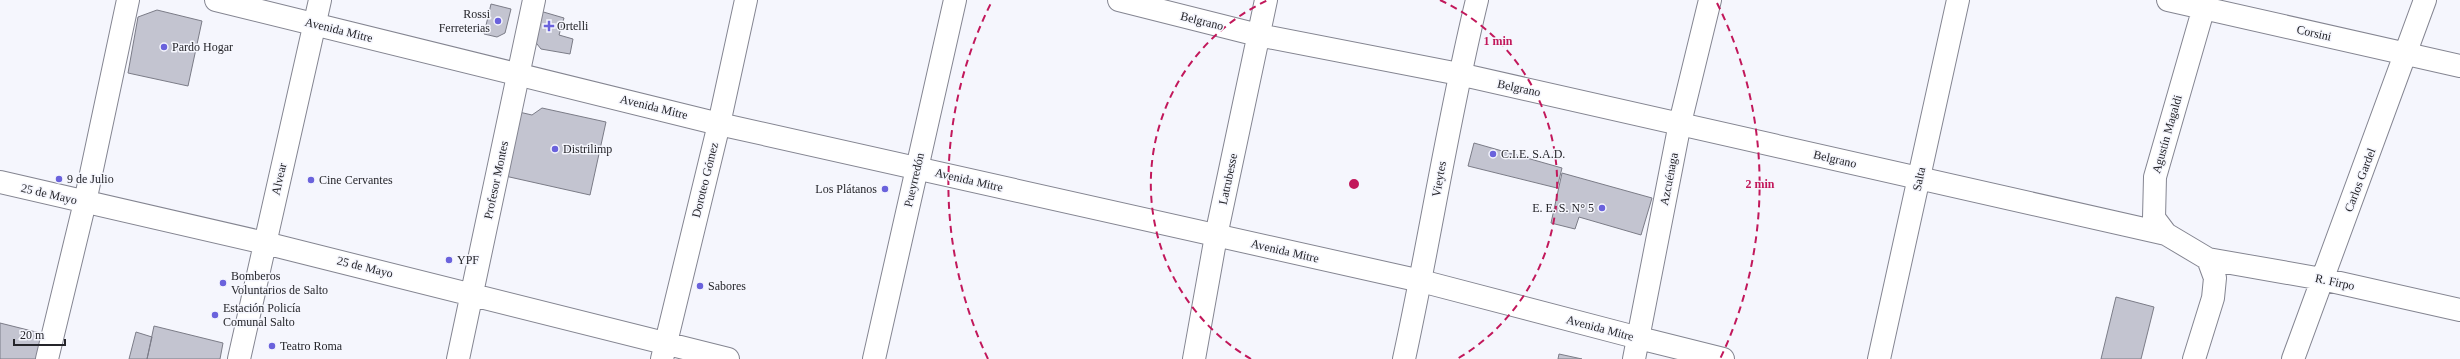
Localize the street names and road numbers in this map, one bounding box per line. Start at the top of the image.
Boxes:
street label: Belgrano [1179,9,1225,33]
street label: Avenida Mitre [304,15,374,45]
street label: Corsini [2295,22,2333,44]
street label: Belgrano [1496,77,1542,99]
street label: Avenida Mitre [619,92,689,122]
street label: Agustín Magaldi [2149,93,2185,175]
street label: Profesor Montes [481,139,511,220]
street label: Doroteo Gómez [689,141,721,219]
street label: Carlos Gardel [2341,146,2379,214]
street label: Belgrano [1812,147,1858,171]
street label: Pueyrredón [901,151,927,209]
street label: Azcuénaga [1657,151,1681,206]
street label: Latrubesse [1216,152,1240,206]
street label: Vieytes [1429,160,1449,198]
street label: Alvear [269,162,289,196]
street label: Avenida Mitre [934,165,1004,195]
street label: Salta [1910,165,1928,192]
street label: 25 de Mayo [19,181,79,207]
street label: Avenida Mitre [1250,236,1320,266]
street label: 25 de Mayo [335,253,395,281]
street label: R. Firpo [2314,271,2356,293]
street label: Avenida Mitre [1565,312,1635,344]

